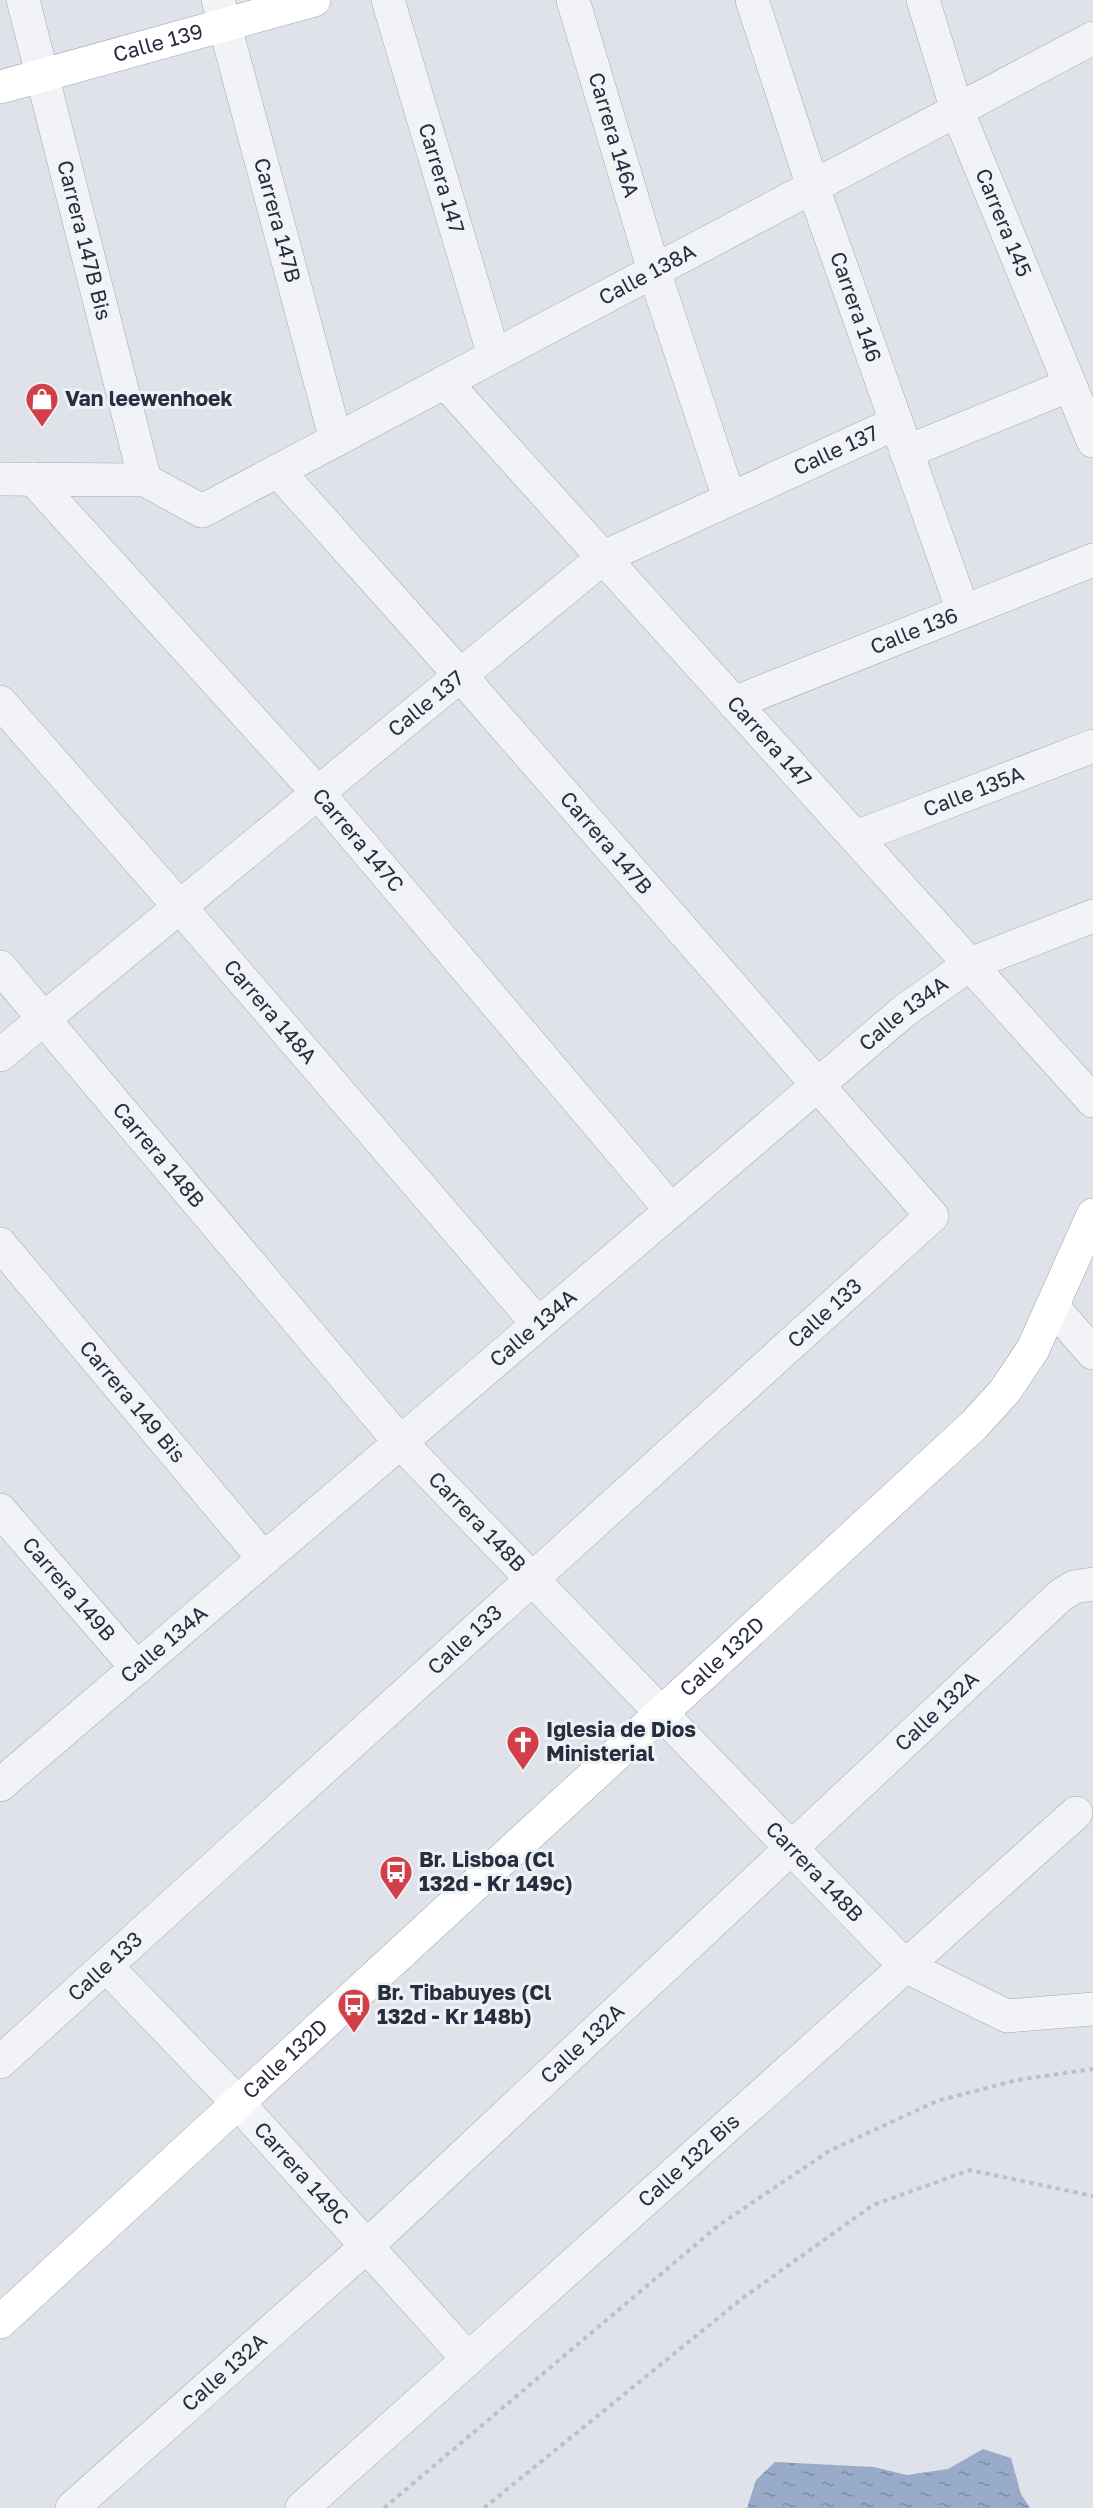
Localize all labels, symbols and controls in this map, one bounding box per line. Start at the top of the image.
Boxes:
street label: Calle 139 [110,17,206,67]
street label: Carrera 146A [583,69,645,201]
street label: Carrera 147 [413,120,471,236]
street label: Carrera 147B [249,155,307,285]
street label: Carrera 147B Bis [52,157,118,323]
street label: Carrera 145 [970,164,1038,280]
street label: Calle 138A [594,237,700,310]
street label: Carrera 146 [825,248,888,365]
shop icon: Van leewenhoek [24,381,60,428]
place label: Van leewenhoek [65,385,233,411]
street label: Calle 137 [789,419,882,480]
street label: Calle 136 [866,601,961,659]
street label: Calle 137 [382,664,468,742]
street label: Carrera 147 [722,690,818,792]
street label: Calle 135A [919,760,1027,822]
street label: Carrera 147C [307,782,410,897]
street label: Carrera 147B [555,786,658,899]
street label: Carrera 148A [219,954,323,1069]
street label: Calle 134A [853,970,953,1056]
street label: Carrera 148B [108,1097,211,1212]
street label: Calle 133 [782,1272,867,1353]
street label: Calle 134A [484,1283,581,1372]
street label: Carrera 149 Bis [74,1335,192,1468]
street label: Carrera 148B [423,1466,532,1577]
street label: Carrera 149B [17,1531,122,1646]
street label: Calle 134A [115,1599,212,1688]
street label: Calle 133 [422,1599,507,1680]
street label: Calle 132D [674,1610,770,1702]
street label: Calle 132A [889,1665,984,1756]
place label: Iglesia de Dios Ministerial [546,1716,696,1766]
church icon: Iglesia de Dios Ministerial [505,1724,541,1771]
street label: Carrera 148B [761,1816,869,1927]
place label: Br. Lisboa (Cl 132d - Kr 149c) [419,1846,573,1896]
bus stop icon: Br. Lisboa (Cl 132d - Kr 149c) [378,1854,414,1901]
street label: Calle 133 [62,1925,147,2006]
place label: Br. Tibabuyes (Cl 132d - Kr 148b) [377,1979,551,2029]
bus stop icon: Br. Tibabuyes (Cl 132d - Kr 148b) [336,1987,372,2034]
street label: Calle 132A [534,1998,629,2089]
street label: Calle 132D [237,2013,333,2104]
street label: Calle 132 Bis [632,2108,744,2212]
street label: Carrera 149C [249,2116,355,2230]
street label: Calle 132A [176,2327,272,2417]

